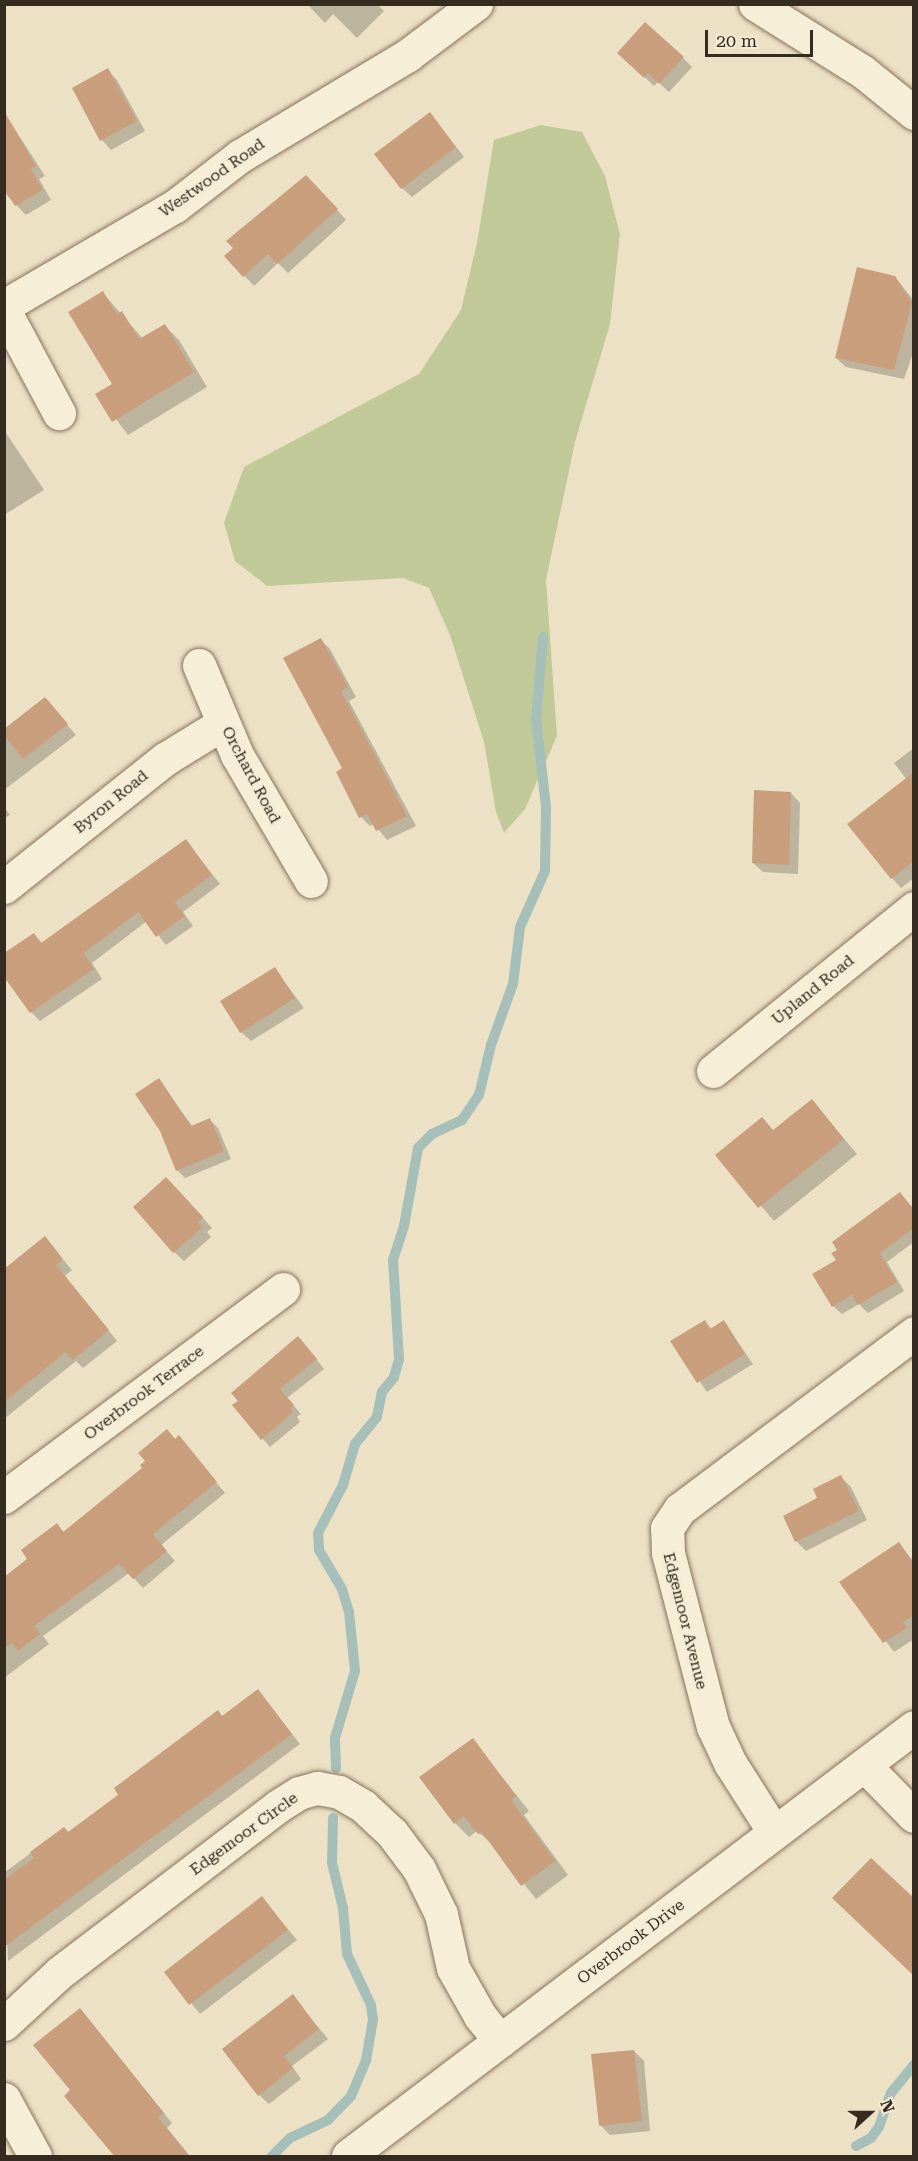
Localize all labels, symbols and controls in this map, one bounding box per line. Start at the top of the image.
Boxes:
scale bar [708,18,816,56]
text: 20 m [716,30,757,51]
street label: Westwood Road [156,135,268,221]
street label: Orchard Road [217,723,285,827]
street label: Byron Road [70,766,152,838]
street label: Upland Road [768,951,858,1029]
street label: Overbrook Terrace [80,1342,208,1444]
street label: Edgemoor Avenue [659,1551,711,1691]
street label: Edgemoor Circle [186,1788,302,1880]
street label: Overbrook Drive [574,1895,688,1989]
north arrow [840,2083,900,2143]
text: N [876,2097,898,2116]

